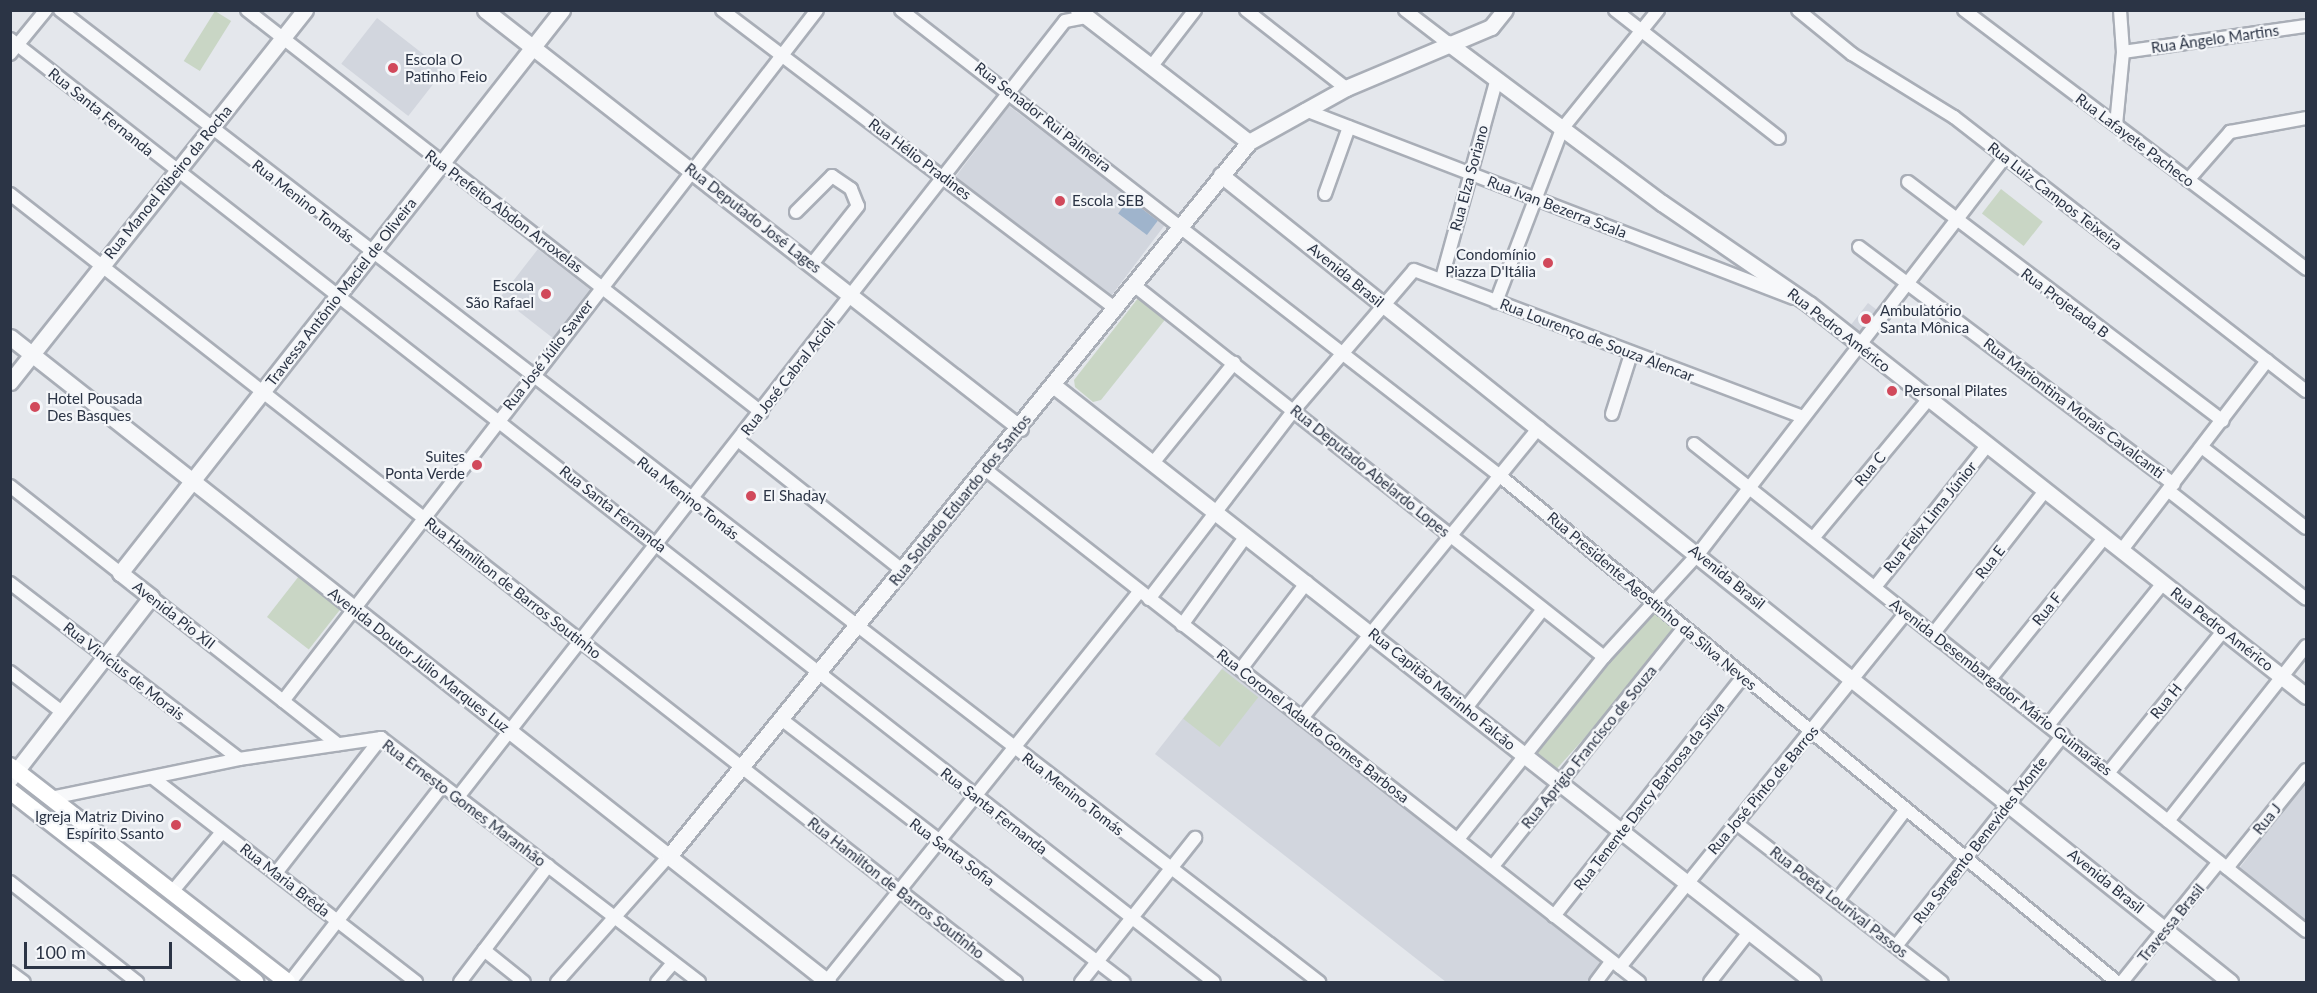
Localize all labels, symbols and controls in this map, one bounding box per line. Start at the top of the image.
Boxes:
street label: Rua Ângelo Martins [2150,21,2280,57]
place label: Escola O Patinho Feio [405,50,487,85]
street label: Rua Senador Rui Palmeira [971,58,1115,176]
marker: Escola O Patinho Feio [386,61,400,75]
street label: Rua Santa Fernanda [45,64,157,160]
street label: Rua Lafayete Pacheco [2072,89,2198,191]
street label: Rua Manoel Ribeiro da Rocha [100,102,236,262]
street label: Rua Hélio Pradines [865,115,975,203]
street label: Rua Elza Soriano [1446,123,1492,233]
street label: Rua Luiz Campos Teixeira [1984,138,2126,254]
street label: Rua Prefeito Abdon Arroxelas [421,145,587,277]
street label: Rua Menino Tomás [248,155,358,247]
street label: Rua Deputado José Lages [681,159,825,277]
street label: Rua Ivan Bezerra Scala [1485,172,1629,242]
place label: Escola SEB [1072,192,1144,210]
street label: Travessa Antônio Maciel de Oliveira [262,194,420,390]
marker: Escola SEB [1053,194,1067,208]
street label: Avenida Brasil [1304,239,1388,311]
place label: Condomínio Piazza D'Itália [1445,245,1536,280]
marker: Condomínio Piazza D'Itália [1541,256,1555,270]
street label: Rua Projetada B [2018,264,2112,342]
place label: Escola São Rafael [465,276,534,311]
street label: Rua Pedro Américo [1784,284,1894,376]
marker: Escola São Rafael [539,287,553,301]
street label: Rua Lourenço de Souza Alencar [1497,295,1697,385]
street label: Rua José Júlio Sawer [499,296,597,414]
place label: Ambulatório Santa Mônica [1880,301,1969,336]
marker: Ambulatório Santa Mônica [1857,310,1875,328]
street label: Rua José Cabral Acioli [737,315,839,439]
street label: Rua Mariontina Morais Cavalcanti [1980,334,2168,482]
place label: Personal Pilates [1904,382,2007,400]
marker: Personal Pilates [1885,384,1899,398]
place label: Hotel Pousada Des Basques [47,389,143,424]
marker: Hotel Pousada Des Basques [28,400,42,414]
street label: Rua Deputado Abelardo Lopes [1287,401,1453,541]
street label: Rua Soldado Eduardo dos Santos [885,411,1035,589]
place label: Suites Ponta Verde [385,447,465,482]
street label: Rua C [1851,448,1889,490]
street label: Rua Menino Tomás [633,452,743,544]
marker: Suites Ponta Verde [470,458,484,472]
street label: Rua Felix Lima Júnior [1879,458,1981,576]
street label: Rua Santa Fernanda [556,462,670,556]
place label: El Shaday [763,487,826,505]
marker: El Shaday [744,489,758,503]
street label: Rua Presidente Agostinho da Silva Neves [1543,508,1761,694]
street label: Rua Hamilton de Barros Soutinho [421,513,605,663]
street label: Avenida Brasil [1685,541,1769,613]
street label: Rua E [1971,542,2009,582]
street label: Avenida Pio XII [129,577,219,653]
street label: Avenida Doutor Júlio Marques Luz [325,583,513,737]
street label: Rua Pedro Américo [2167,583,2277,675]
street label: Rua F [2028,589,2066,629]
street label: Avenida Desembargador Mário Guimarães [1886,594,2116,780]
street label: Rua Vinícius de Morais [60,618,188,724]
street label: Rua Capitão Marinho Falcão [1365,624,1519,754]
street label: Rua Coronel Adauto Gomes Barbosa [1213,645,1413,807]
street label: Rua Aprígio Francisco de Souza [1517,662,1661,832]
street label: Rua H [2146,680,2186,722]
street label: Rua Tenente Darcy Barbosa da Silva [1570,698,1728,894]
street label: Rua José Pinto de Barros [1704,722,1822,858]
street label: Rua Ernesto Gomes Maranhão [379,736,549,870]
street label: Rua Menino Tomás [1018,748,1128,840]
street label: Rua Sargento Benevides Monte [1909,753,2051,927]
street label: Rua Santa Fernanda [937,764,1051,858]
street label: Rua J [2249,800,2285,838]
place label: Igreja Matriz Divino Espírito Ssanto [35,807,164,842]
street label: Rua Hamilton de Barros Soutinho [804,813,988,963]
street label: Rua Santa Sofia [906,814,998,890]
marker: Igreja Matriz Divino Espírito Ssanto [169,818,183,832]
street label: Rua Maria Brêda [237,839,333,921]
street label: Rua Poeta Lourival Passos [1766,843,1912,961]
street label: Avenida Brasil [2064,845,2148,917]
street label: Travessa Brasil [2134,880,2208,966]
scale bar [27,930,176,968]
text: 100 m [35,941,86,963]

